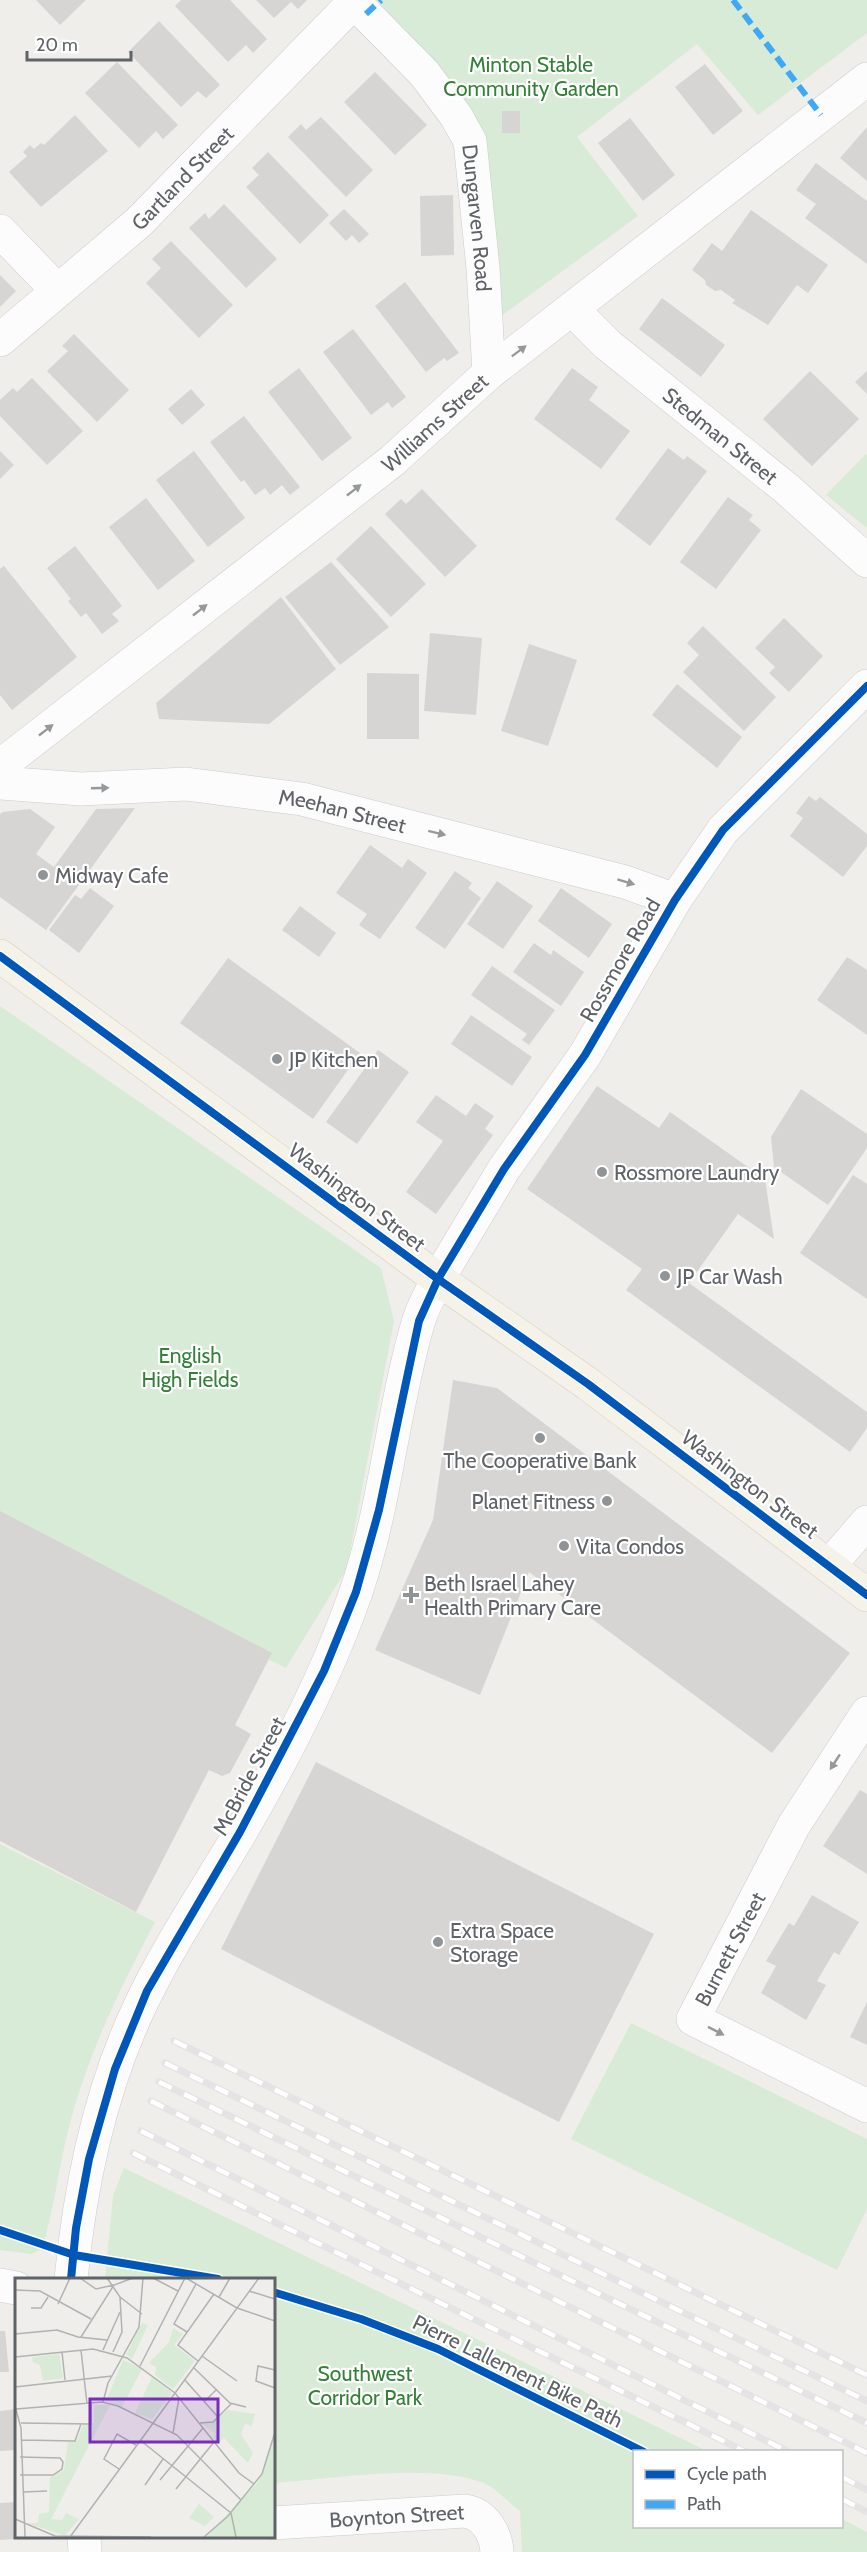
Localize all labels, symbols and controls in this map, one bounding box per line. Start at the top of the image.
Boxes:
scale bar [27,24,130,62]
text: 20 m [36,34,78,56]
park label: Minton Stable Community Garden [443,52,619,101]
street label: Gartland Street [126,121,238,235]
street label: Dungarven Road [458,143,497,292]
one-way arrow [511,345,527,357]
street label: Williams Street [376,368,493,477]
street label: Stedman Street [658,382,783,489]
one-way arrow [346,484,362,497]
one-way arrow [192,604,208,617]
one-way arrow [39,725,54,737]
one-way arrow [91,783,110,792]
street label: Meehan Street [277,784,409,838]
one-way arrow [428,828,446,838]
place label: Midway Cafe [55,863,169,888]
marker: Midway Cafe [36,868,50,882]
one-way arrow [617,878,635,887]
street label: Rossmore Road [575,894,665,1026]
place label: JP Kitchen [288,1047,378,1072]
marker: JP Kitchen [270,1052,284,1066]
street label: Washington Street [284,1137,430,1257]
place label: Rossmore Laundry [614,1160,780,1185]
marker: Rossmore Laundry [595,1165,609,1179]
place label: JP Car Wash [676,1264,783,1289]
marker: JP Car Wash [658,1269,672,1283]
park label: English High Fields [142,1343,239,1392]
street label: Washington Street [677,1424,823,1544]
marker: The Cooperative Bank [533,1431,547,1445]
place label: The Cooperative Bank [443,1448,637,1473]
place label: Planet Fitness [472,1489,595,1514]
marker: Planet Fitness [600,1494,614,1508]
place label: Vita Condos [576,1534,684,1559]
marker: Vita Condos [557,1539,571,1553]
place label: Beth Israel Lahey Health Primary Care [424,1571,601,1620]
marker: Beth Israel Lahey Health Primary Care [402,1586,420,1604]
street label: McBride Street [207,1712,291,1840]
one-way arrow [829,1753,841,1769]
street label: Burnett Street [690,1888,770,2010]
place label: Extra Space Storage [450,1918,554,1967]
marker: Extra Space Storage [431,1935,445,1949]
one-way arrow [708,2026,725,2036]
inset map [15,2278,274,2537]
street label: Pierre Lallement Bike Path [409,2309,627,2433]
park label: Southwest Corridor Park [308,2361,423,2410]
legend [633,2450,843,2528]
text: Cycle path [687,2463,767,2485]
text: Path [687,2493,721,2515]
street label: Boynton Street [329,2499,465,2532]

